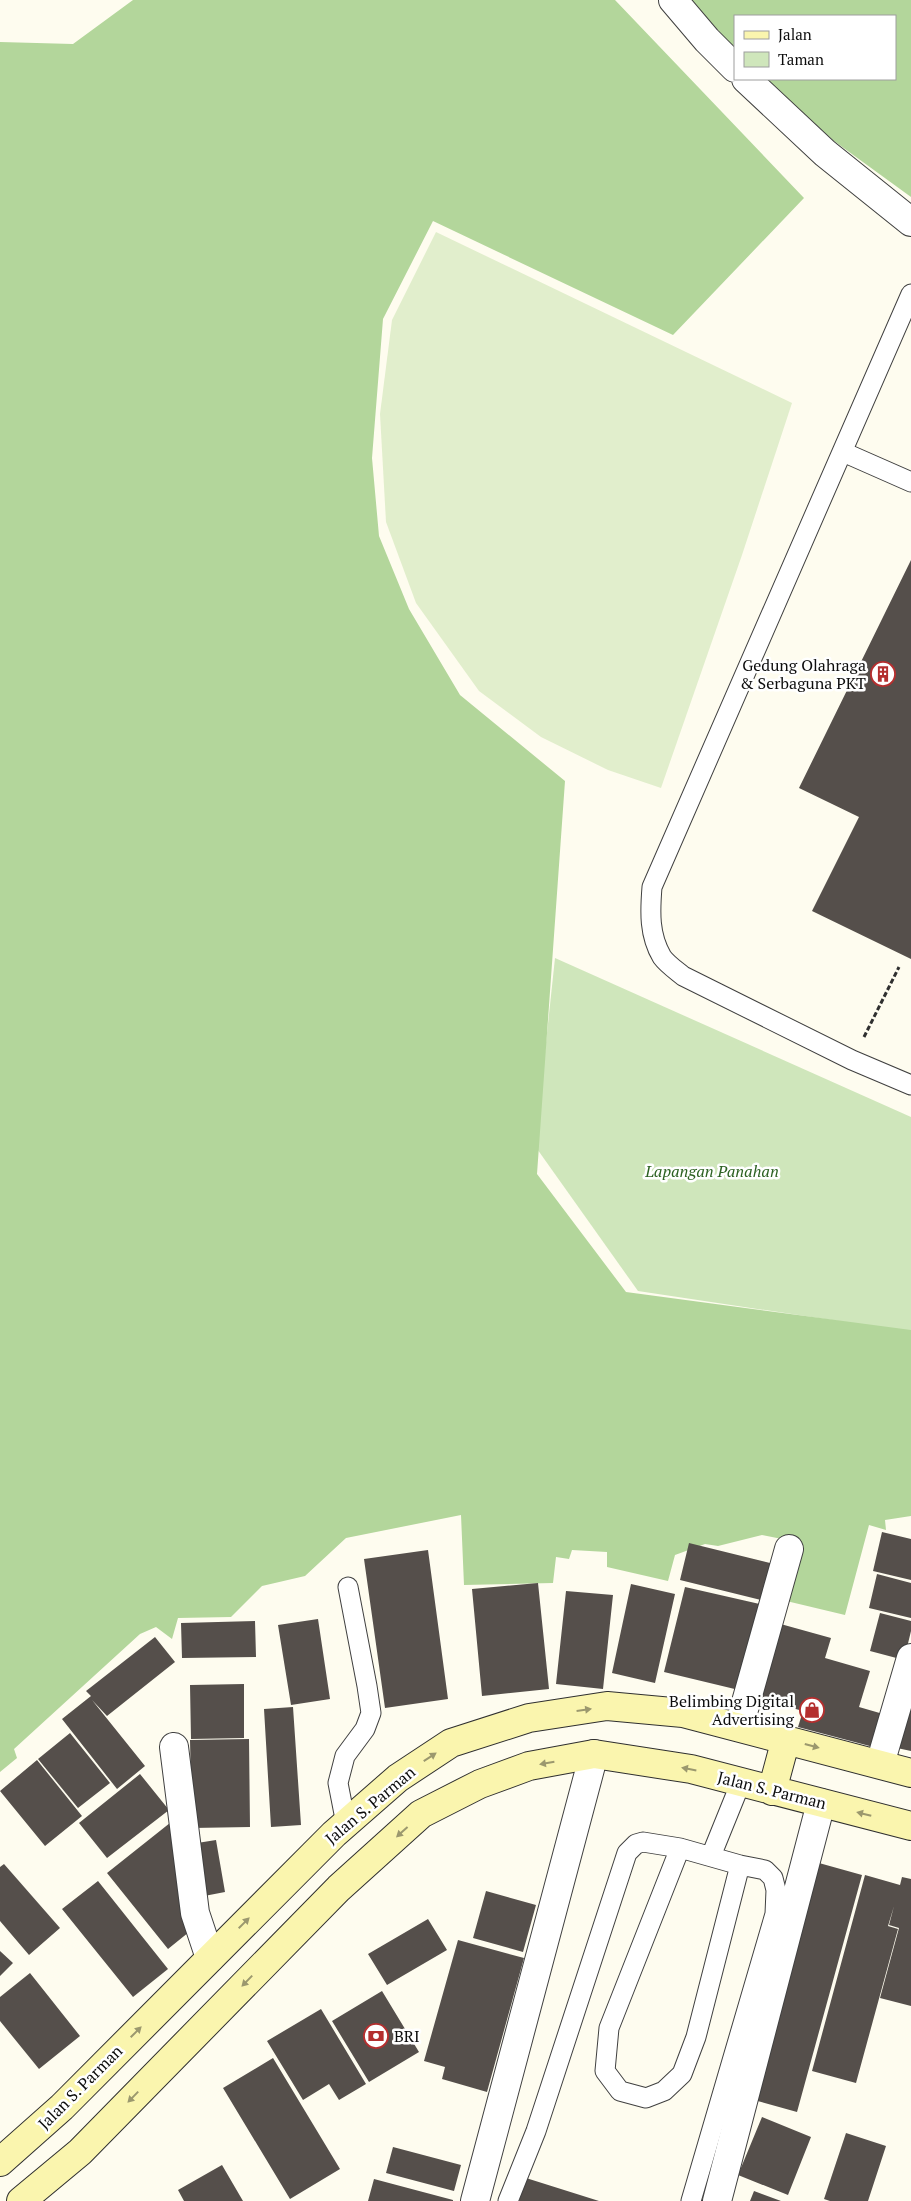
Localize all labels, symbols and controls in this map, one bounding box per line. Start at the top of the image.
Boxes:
legend [734,15,896,80]
text: Jalan [778,24,812,44]
text: Taman [778,49,824,69]
place label: Gedung Olahraga & Serbaguna PKT [740,654,866,694]
building icon: Gedung Olahraga & Serbaguna PKT [870,661,896,687]
park label: Lapangan Panahan [644,1160,779,1182]
place label: Belimbing Digital Advertising [669,1690,795,1730]
shop icon: Belimbing Digital Advertising [799,1697,825,1723]
one-way arrow [576,1705,592,1713]
one-way arrow [804,1742,819,1750]
one-way arrow [423,1752,437,1762]
one-way arrow [538,1759,554,1767]
street label: Jalan S. Parman [320,1761,420,1849]
one-way arrow [681,1765,697,1773]
street label: Jalan S. Parman [715,1766,829,1814]
one-way arrow [856,1810,871,1818]
one-way arrow [396,1826,408,1838]
one-way arrow [238,1918,250,1930]
one-way arrow [241,1975,253,1987]
bank icon: BRI [363,2023,389,2049]
place label: BRI [394,2025,420,2047]
one-way arrow [130,2026,142,2038]
street label: Jalan S. Parman [33,2040,127,2134]
one-way arrow [128,2091,140,2103]

